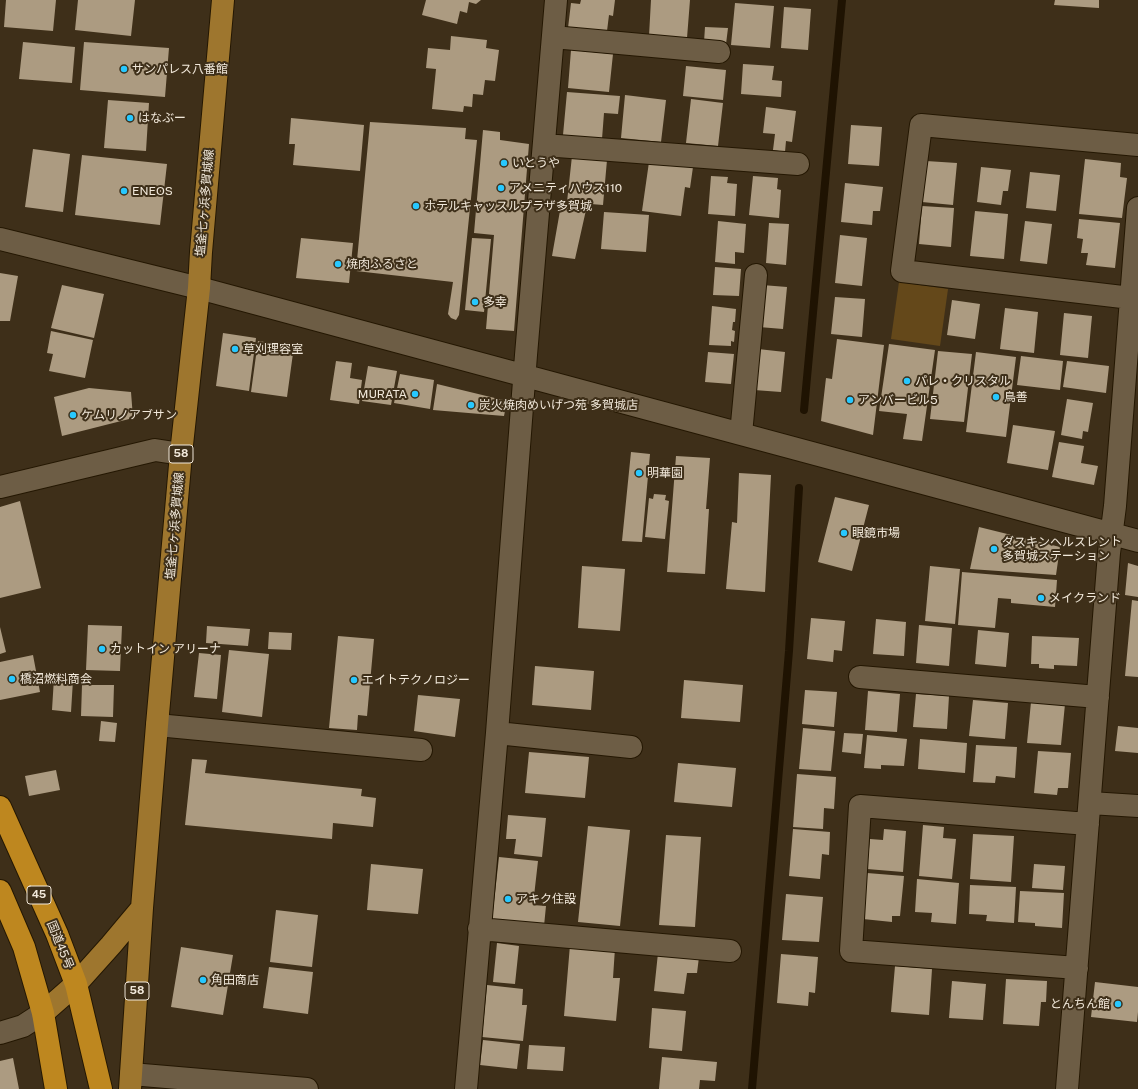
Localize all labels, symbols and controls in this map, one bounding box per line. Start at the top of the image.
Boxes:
place label: サンパレス八番館 [132,62,228,76]
marker: サンパレス八番館 [119,64,129,74]
place label: はなぶー [138,111,186,125]
marker: はなぶー [125,113,135,123]
street label: 塩釜七ヶ浜多賀城線 [193,149,217,257]
place label: いとうや [512,156,560,170]
marker: いとうや [499,158,509,168]
place label: アメニティハウス110 [509,181,622,195]
marker: アメニティハウス110 [496,183,506,193]
place label: ENEOS [132,184,173,198]
marker: ENEOS [119,186,129,196]
place label: ホテルキャッスルプラザ多賀城 [424,199,592,213]
marker: ホテルキャッスルプラザ多賀城 [411,201,421,211]
place label: 焼肉ふるさと [346,257,418,271]
marker: 焼肉ふるさと [333,259,343,269]
place label: 多幸 [483,295,507,309]
marker: 多幸 [470,297,480,307]
place label: 草刈理容室 [243,342,303,356]
marker: 草刈理容室 [230,344,240,354]
place label: パレ・クリスタル [915,374,1011,388]
marker: パレ・クリスタル [902,376,912,386]
place label: MURATA [358,387,407,401]
marker: MURATA [410,389,420,399]
place label: 鳥善 [1004,390,1028,404]
marker: 鳥善 [991,392,1001,402]
place label: アンバービル5 [858,393,938,407]
marker: アンバービル5 [845,395,855,405]
place label: 炭火焼肉めいげつ苑 多賀城店 [479,398,638,412]
marker: 炭火焼肉めいげつ苑 多賀城店 [466,400,476,410]
place label: ケムリノアブサン [81,408,177,422]
marker: ケムリノアブサン [68,410,78,420]
road number: 58 [169,445,193,463]
place label: 明華園 [647,466,683,480]
marker: 明華園 [634,468,644,478]
street label: 塩釜七ヶ浜多賀城線 [163,472,187,580]
place label: 眼鏡市場 [852,526,900,540]
marker: 眼鏡市場 [839,528,849,538]
place label: ダスキンヘルスレント 多賀城ステーション [1002,535,1122,563]
marker: ダスキンヘルスレント 多賀城ステーション [989,544,999,554]
place label: メイクランド [1049,591,1121,605]
marker: メイクランド [1036,593,1046,603]
place label: カットイン アリーナ [110,642,221,656]
marker: カットイン アリーナ [97,644,107,654]
place label: 橋沼燃料商会 [20,672,92,686]
place label: エイトテクノロジー [362,673,470,687]
marker: 橋沼燃料商会 [7,674,17,684]
marker: エイトテクノロジー [349,675,359,685]
road number: 45 [27,886,51,904]
place label: アキク住設 [516,892,576,906]
marker: アキク住設 [503,894,513,904]
street label: 国道45号 [44,919,76,971]
place label: 角田商店 [211,973,259,987]
marker: 角田商店 [198,975,208,985]
road number: 58 [125,982,149,1000]
place label: とんちん館 [1050,997,1110,1011]
marker: とんちん館 [1113,999,1123,1009]

